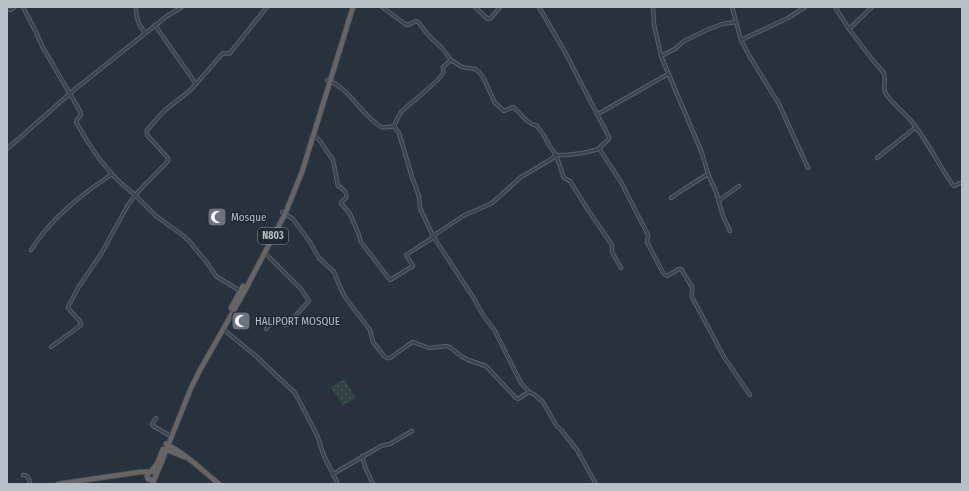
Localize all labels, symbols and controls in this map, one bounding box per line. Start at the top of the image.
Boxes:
mosque icon: Mosque [206,206,228,228]
place label: Mosque [231,211,266,224]
road number: N803 [258,228,288,244]
mosque icon: HALIPORT MOSQUE [230,310,252,332]
place label: HALIPORT MOSQUE [255,315,340,328]

